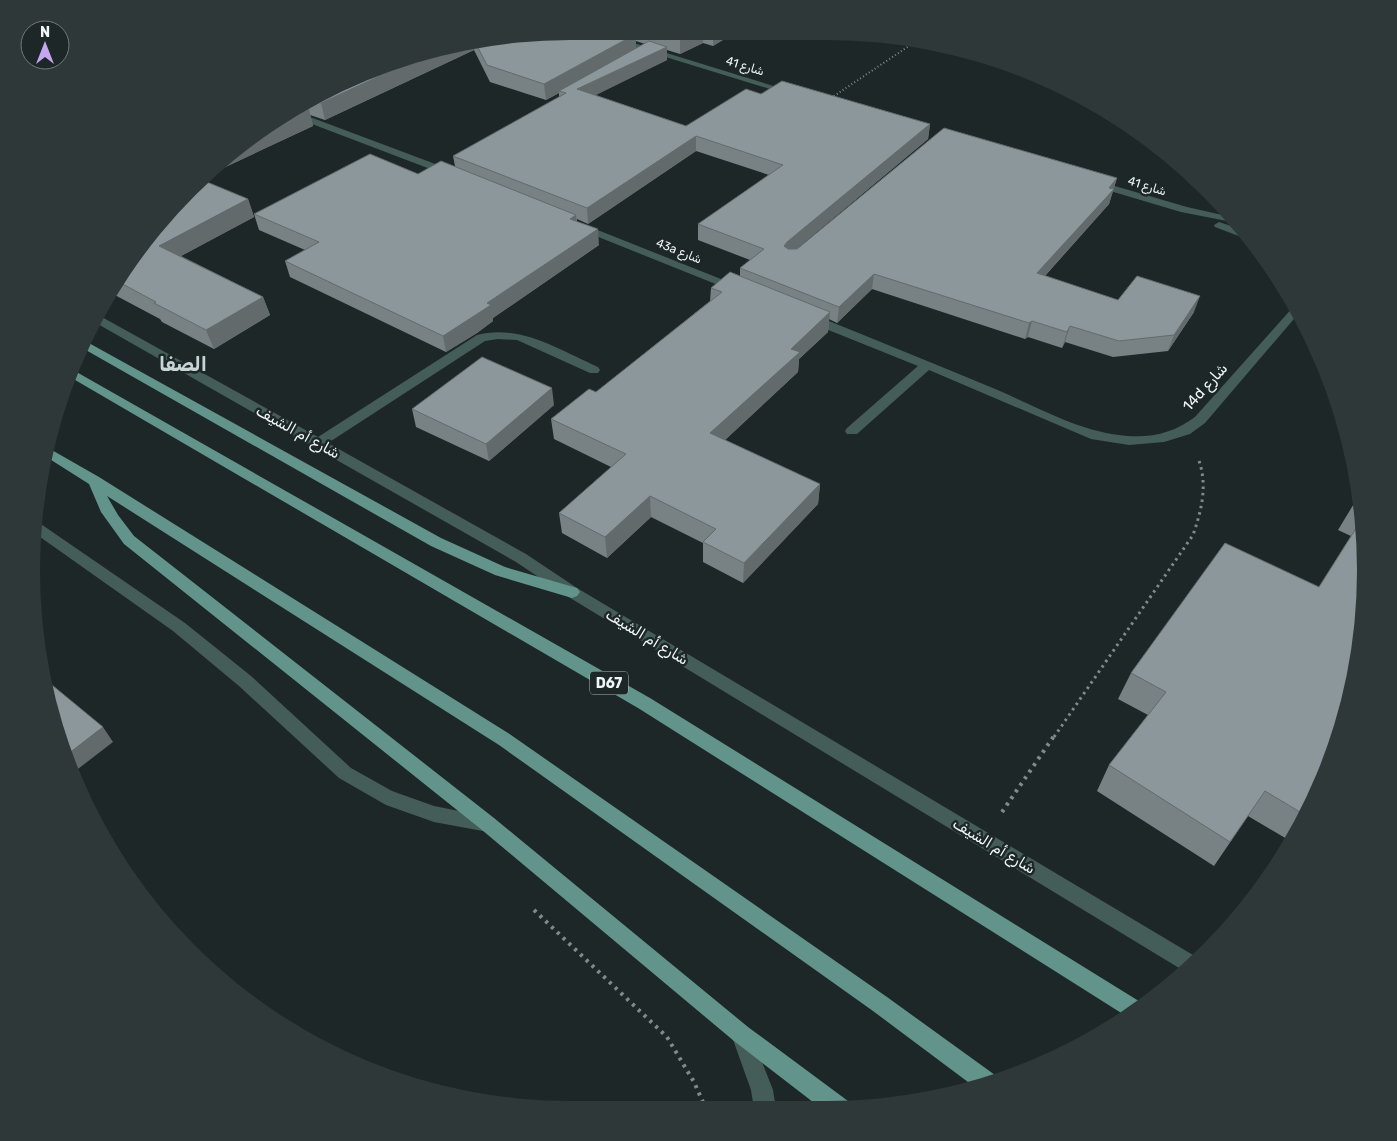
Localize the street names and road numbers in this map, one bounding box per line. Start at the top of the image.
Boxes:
street label: شارع 41 [724,54,766,80]
street label: شارع 41 [1126,174,1168,200]
street label: 43a شارع [653,235,704,268]
street label: 14d شارع [1179,359,1233,416]
street label: شارع أم الشيف [252,402,343,464]
street label: شارع أم الشيف [601,605,692,670]
road number: D67 [590,671,628,694]
street label: شارع أم الشيف [948,814,1039,879]

